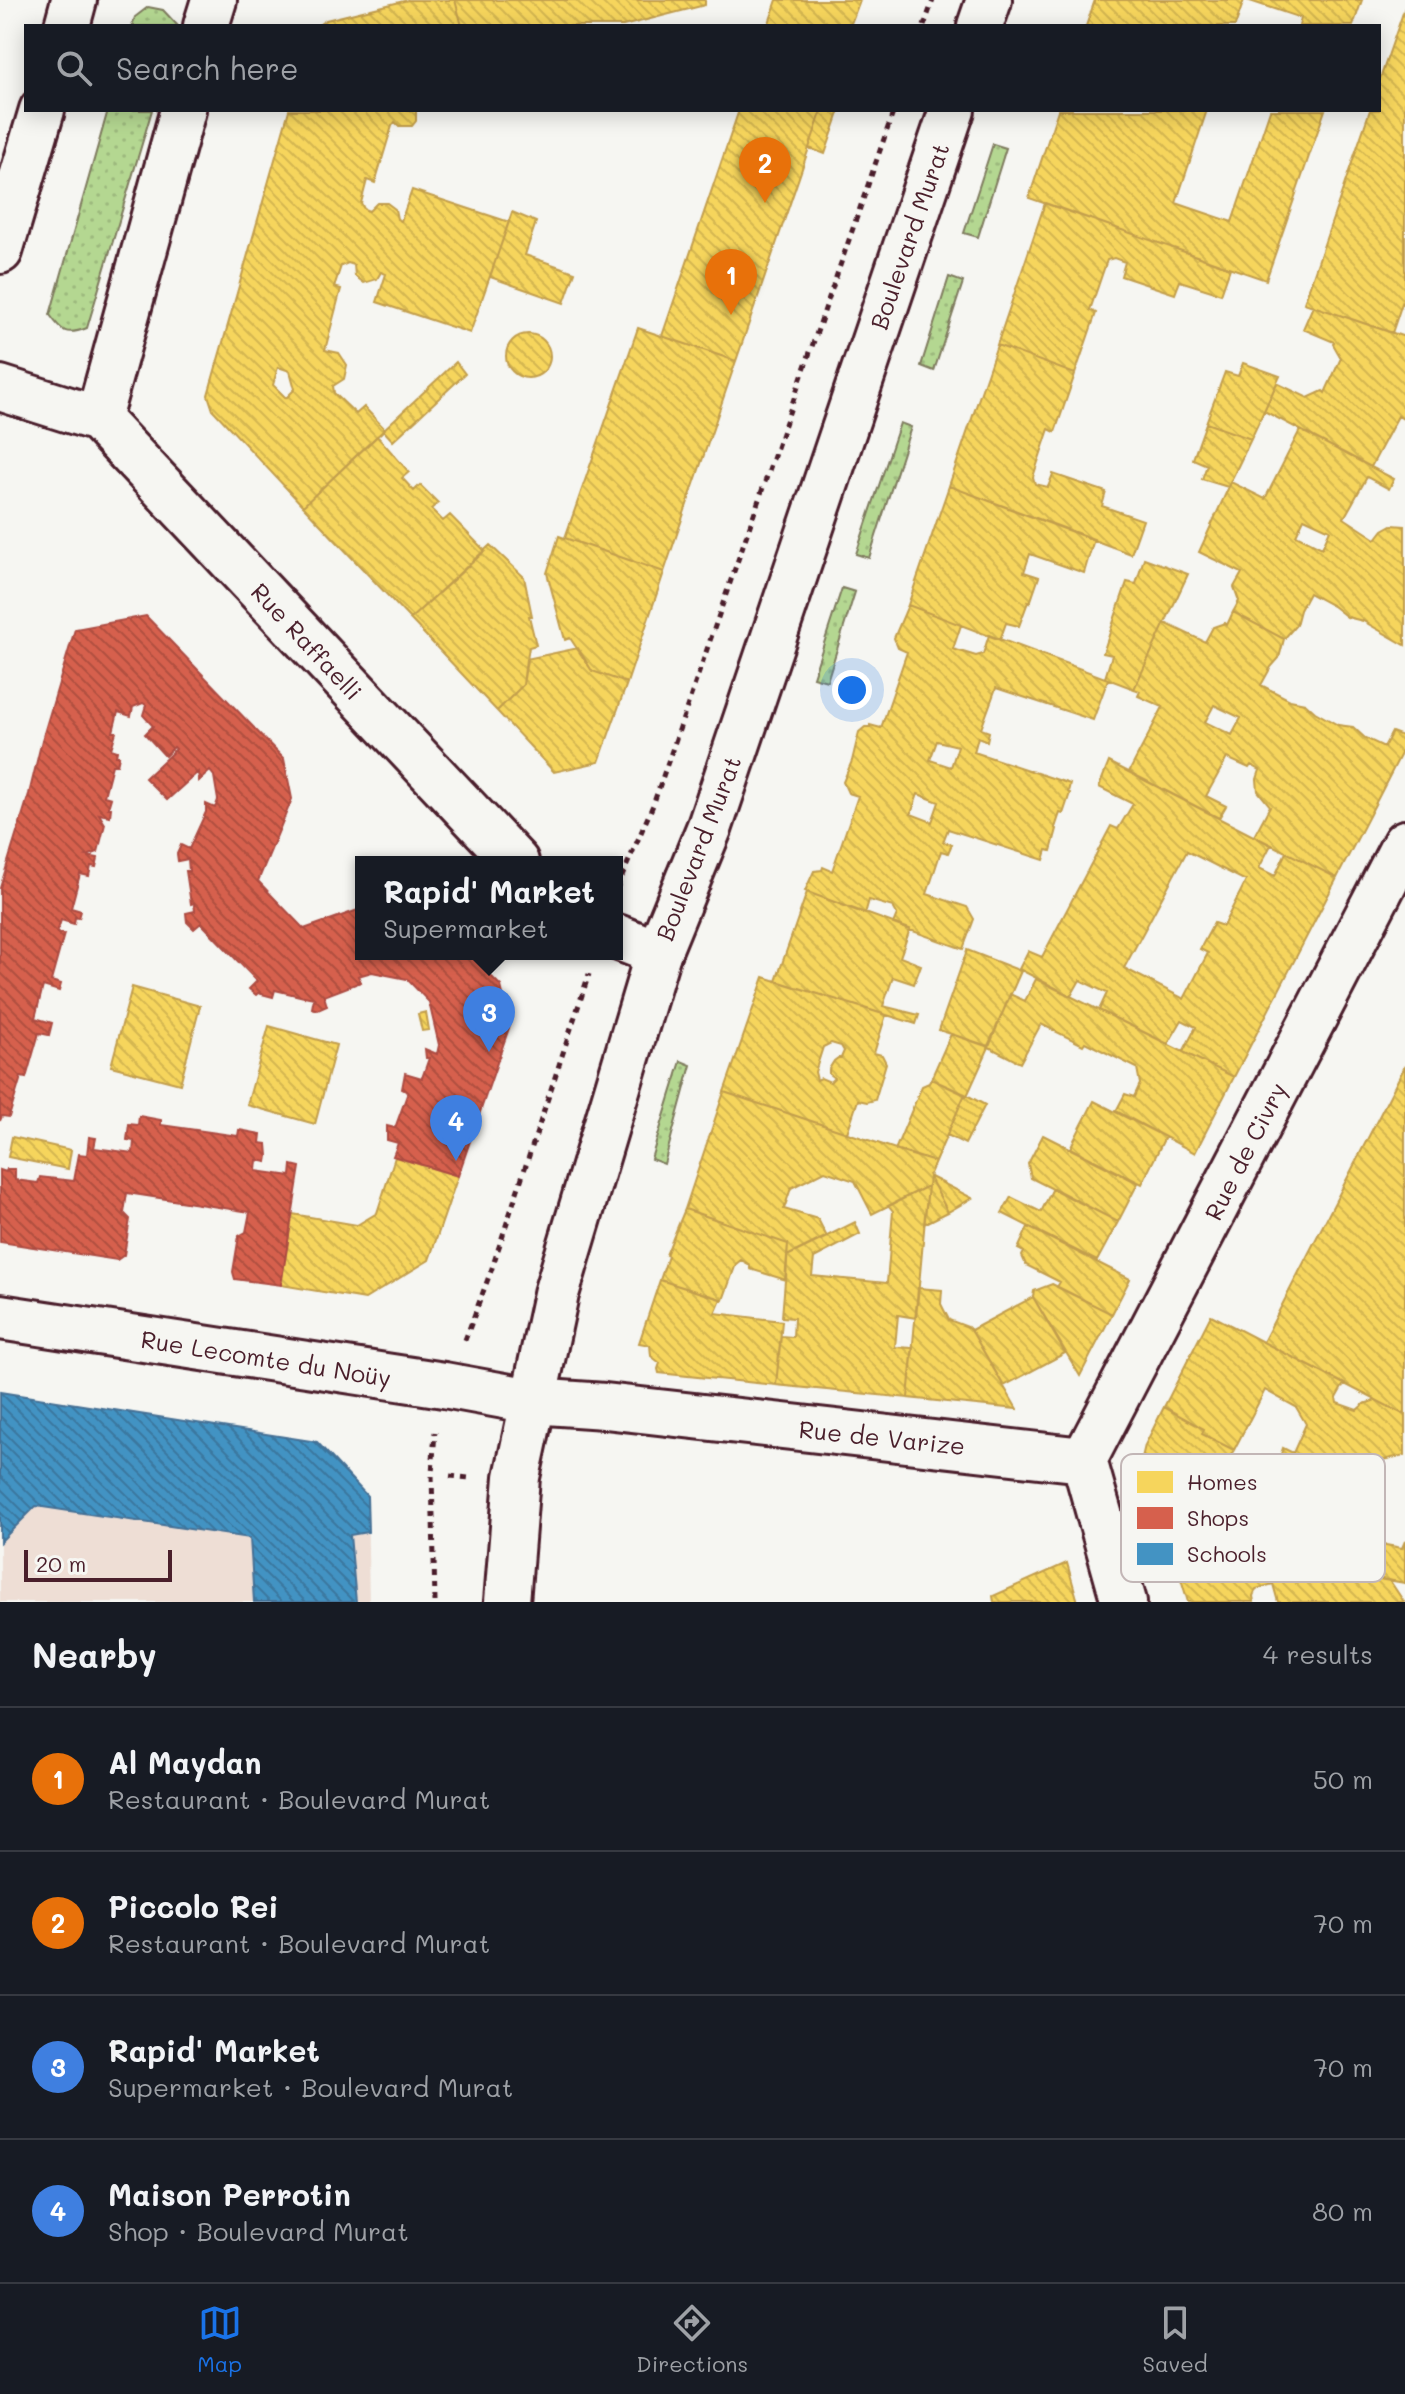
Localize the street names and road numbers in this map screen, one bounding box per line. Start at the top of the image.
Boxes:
street label: Boulevard Murat [863,138,955,334]
street label: Rue Raffaelli [245,576,369,706]
street label: Boulevard Murat [648,751,748,945]
street label: Rue de Civry [1197,1077,1293,1225]
street label: Rue Lecomte du Noüy [139,1323,393,1393]
street label: Rue de Varize [797,1413,967,1461]

